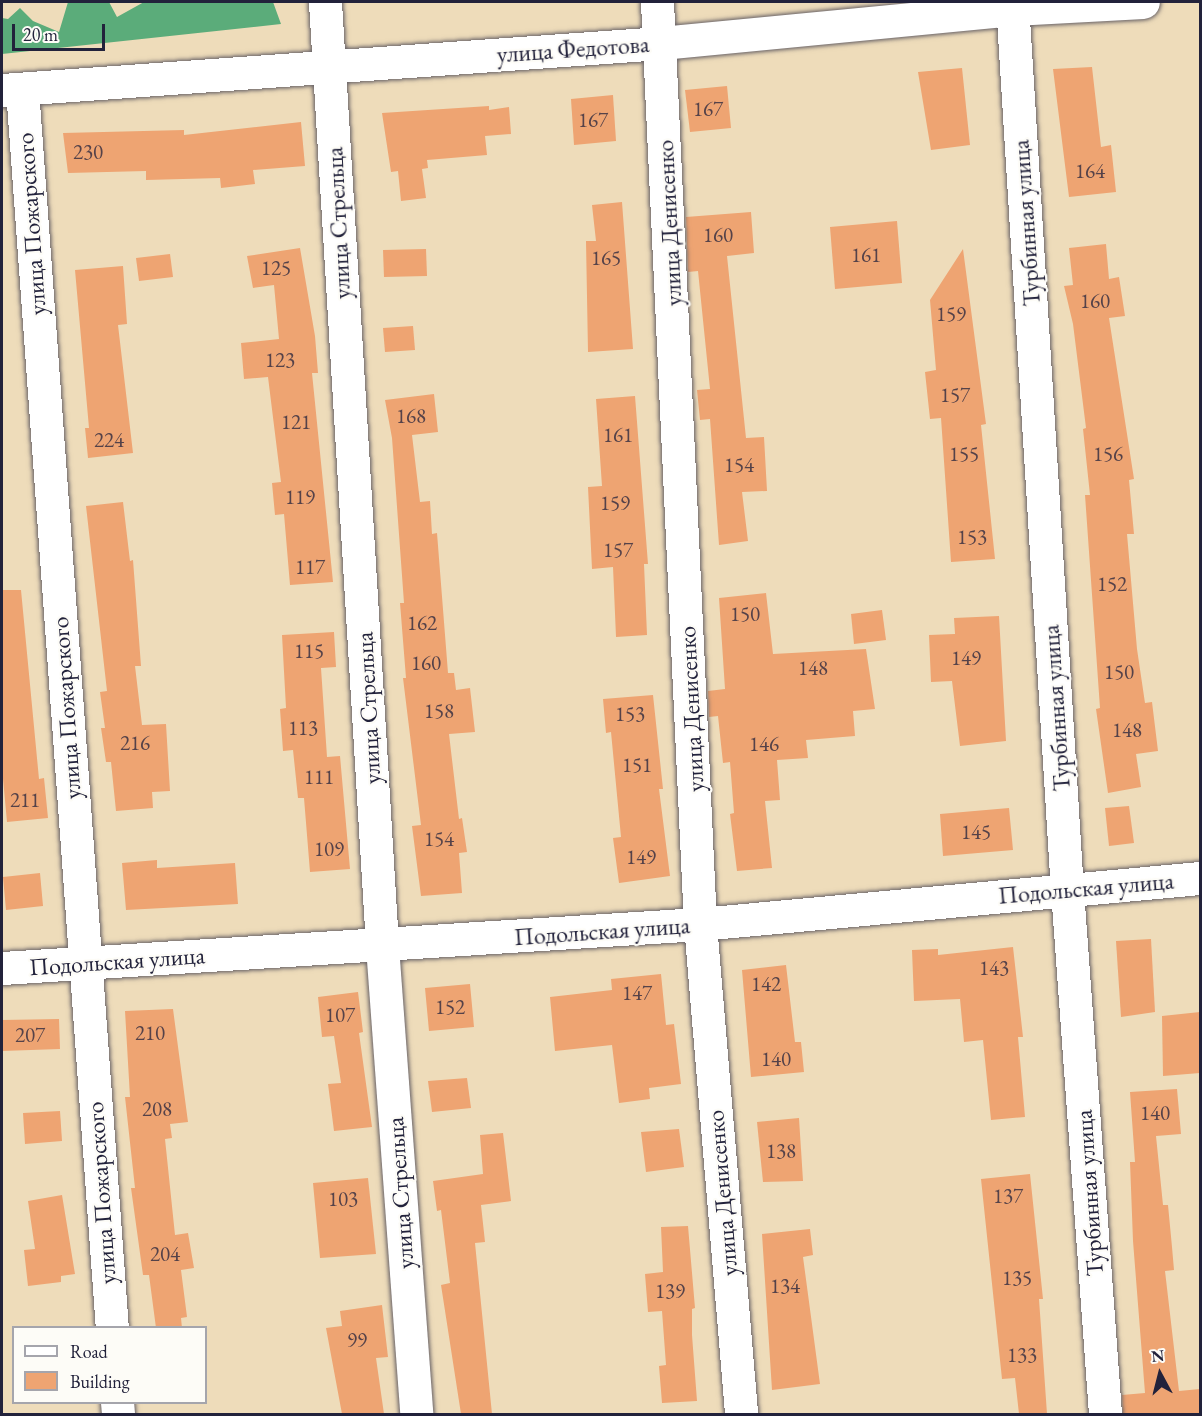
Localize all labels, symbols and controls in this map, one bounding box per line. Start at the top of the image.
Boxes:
scale bar [15,12,108,50]
text: 20 m [23,23,58,46]
street label: улица Федотова [496,29,650,69]
house number: 167 [693,96,723,122]
house number: 167 [578,107,608,133]
street label: улица Пожарского [10,132,52,316]
house number: 230 [73,139,103,165]
street label: улица Денисенко [650,139,688,307]
street label: Турбинная улица [1006,139,1046,307]
street label: улица Стрельца [320,146,356,300]
house number: 164 [1075,158,1105,184]
house number: 160 [703,222,733,248]
house number: 161 [851,242,881,268]
house number: 165 [591,245,621,271]
house number: 125 [261,255,291,281]
house number: 160 [1080,288,1110,314]
house number: 159 [936,301,966,327]
house number: 123 [265,347,295,373]
house number: 157 [940,382,970,408]
house number: 168 [396,403,426,429]
house number: 121 [281,409,311,435]
house number: 161 [603,422,633,448]
house number: 224 [94,427,124,453]
house number: 155 [949,441,979,467]
house number: 156 [1093,441,1123,467]
house number: 154 [724,452,754,478]
house number: 119 [285,484,315,510]
house number: 159 [600,490,630,516]
house number: 153 [957,524,987,550]
house number: 157 [603,537,633,563]
house number: 117 [295,554,325,580]
house number: 152 [1097,571,1127,597]
house number: 150 [730,601,760,627]
house number: 162 [407,610,437,636]
street label: улица Пожарского [45,616,87,800]
street label: Турбинная улица [1036,624,1076,792]
street label: улица Денисенко [672,625,710,793]
street label: улица Стрельца [350,631,386,785]
house number: 115 [294,638,324,664]
house number: 149 [951,645,981,671]
house number: 160 [411,650,441,676]
house number: 148 [798,655,828,681]
house number: 150 [1104,659,1134,685]
house number: 158 [424,698,454,724]
house number: 153 [615,701,645,727]
house number: 113 [288,715,318,741]
house number: 148 [1112,717,1142,743]
house number: 216 [120,730,150,756]
house number: 146 [749,731,779,757]
house number: 151 [622,752,652,778]
house number: 111 [304,764,334,790]
house number: 211 [10,787,40,813]
house number: 145 [961,819,991,845]
house number: 154 [424,826,454,852]
house number: 109 [314,836,344,862]
house number: 149 [626,844,656,870]
street label: Подольская улица [997,866,1175,910]
street label: Подольская улица [513,910,691,952]
street label: Подольская улица [28,940,206,982]
house number: 143 [979,955,1009,981]
house number: 142 [751,971,781,997]
house number: 147 [622,980,652,1006]
house number: 152 [435,994,465,1020]
house number: 107 [325,1002,355,1028]
house number: 210 [135,1020,165,1046]
house number: 207 [15,1022,45,1048]
house number: 140 [761,1046,791,1072]
house number: 208 [142,1096,172,1122]
house number: 140 [1140,1100,1170,1126]
street label: улица Пожарского [80,1101,122,1285]
street label: улица Денисенко [700,1109,744,1277]
street label: Турбинная улица [1069,1109,1109,1277]
street label: улица Стрельца [380,1116,420,1270]
house number: 138 [766,1138,796,1164]
house number: 137 [993,1183,1023,1209]
house number: 103 [328,1186,358,1212]
house number: 204 [150,1241,180,1267]
house number: 135 [1002,1265,1032,1291]
house number: 134 [770,1273,800,1299]
house number: 139 [655,1278,685,1304]
legend [12,1326,207,1404]
house number: 99 [347,1327,367,1353]
text: Road [70,1340,108,1363]
house number: 133 [1007,1342,1037,1368]
north arrow [1130,1344,1190,1404]
text: N [1150,1344,1165,1367]
text: Building [70,1370,130,1393]

